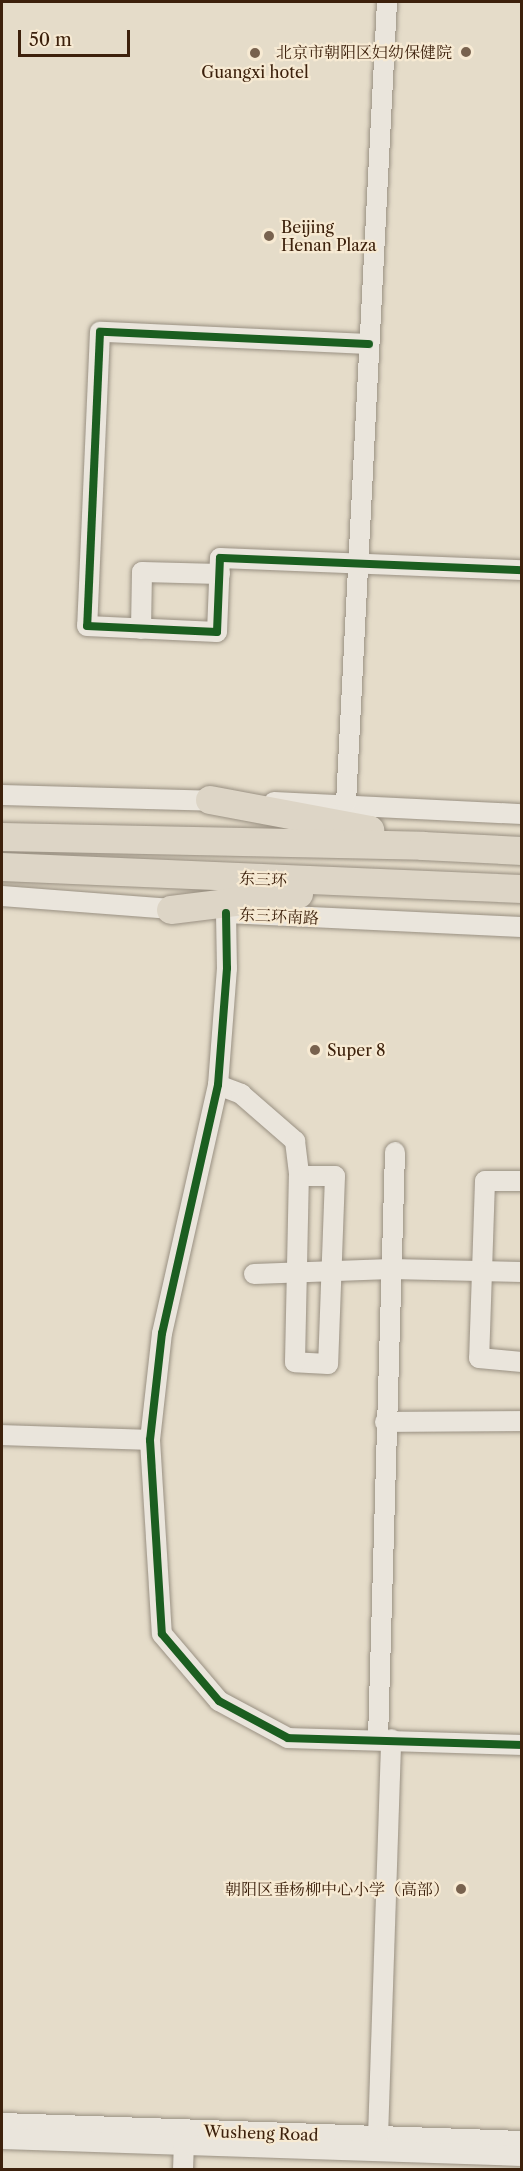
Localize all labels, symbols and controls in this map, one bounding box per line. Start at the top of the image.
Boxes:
scale bar [21,18,134,56]
text: 50 m [29,29,72,51]
place label: 北京市朝阳区妇幼保健院 [276,42,452,62]
marker: 北京市朝阳区妇幼保健院 [457,43,475,61]
marker: Guangxi hotel [248,46,262,60]
place label: Guangxi hotel [201,62,309,82]
place label: Beijing Henan Plaza [281,217,376,255]
marker: Beijing Henan Plaza [262,229,276,243]
street label: 东三环 [239,868,287,890]
street label: 东三环南路 [239,904,319,928]
place label: Super 8 [327,1040,386,1060]
marker: Super 8 [308,1043,322,1057]
place label: 朝阳区垂杨柳中心小学（高部） [225,1879,449,1899]
marker: 朝阳区垂杨柳中心小学（高部） [454,1882,468,1896]
street label: Wusheng Road [203,2121,319,2145]

